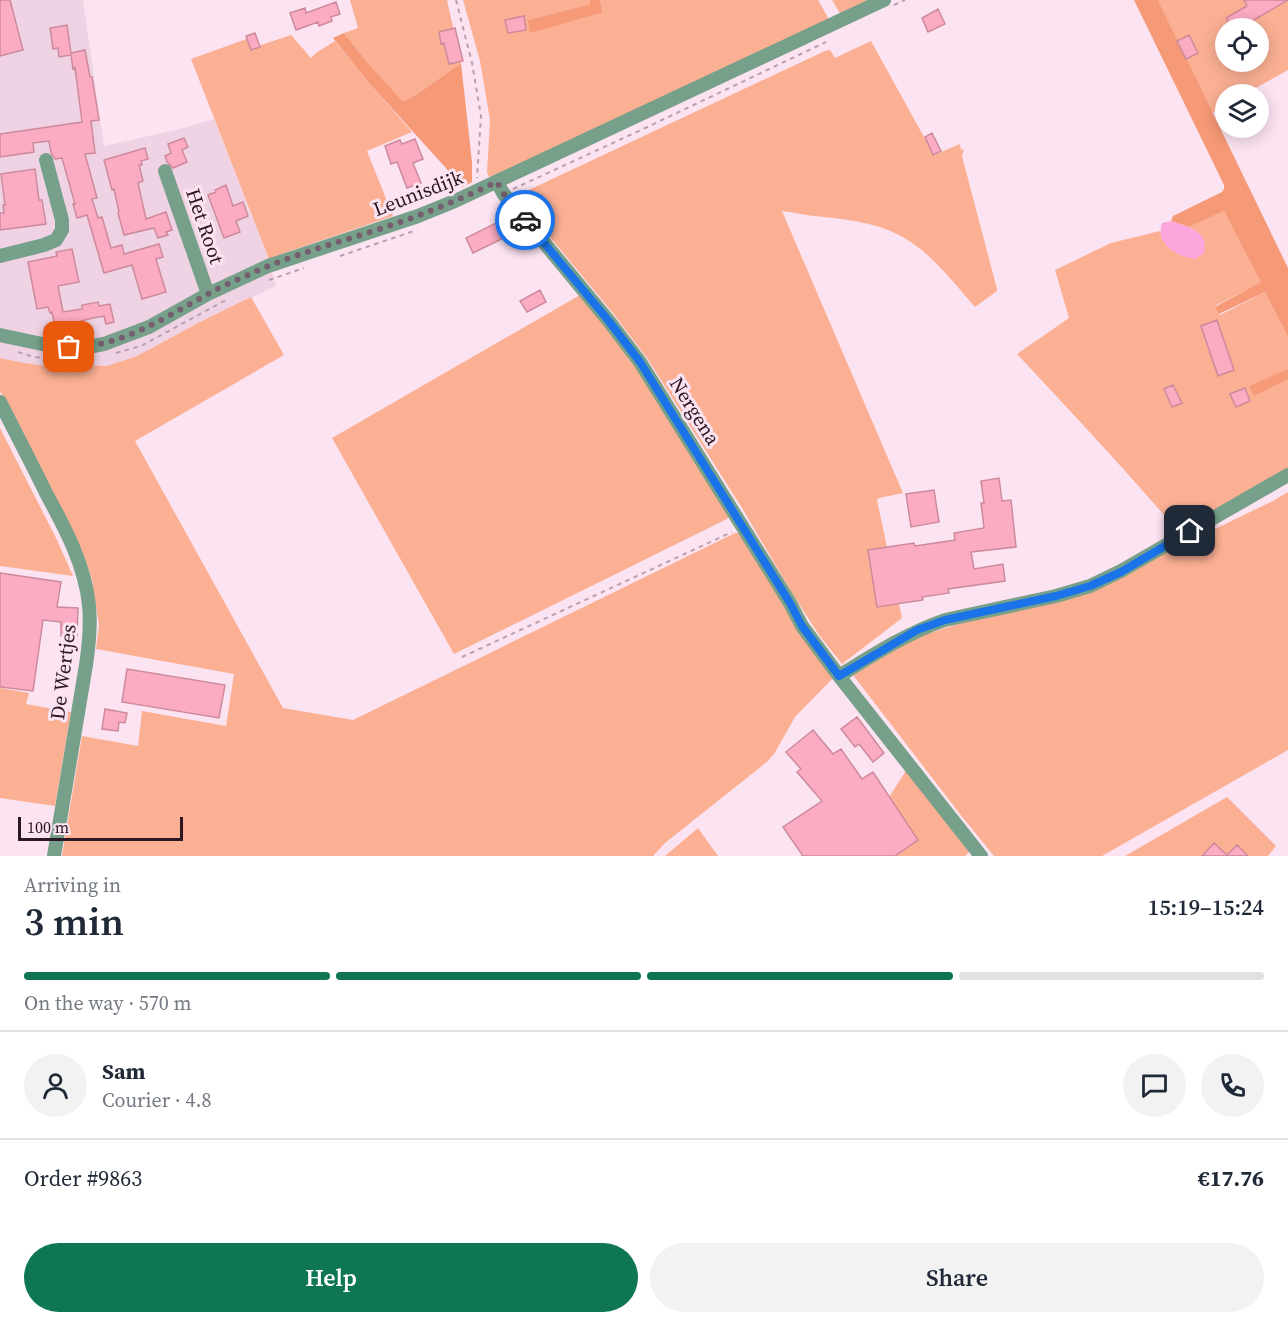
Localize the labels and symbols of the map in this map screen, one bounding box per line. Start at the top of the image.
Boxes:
street label: Leunisdijk [369,163,467,223]
street label: Het Root [179,185,231,268]
courier [495,190,555,250]
pin [43,321,94,372]
street label: Nergena [663,372,727,451]
pin [1164,505,1215,556]
street label: De Wertjes [43,623,83,721]
scale bar [18,814,183,842]

